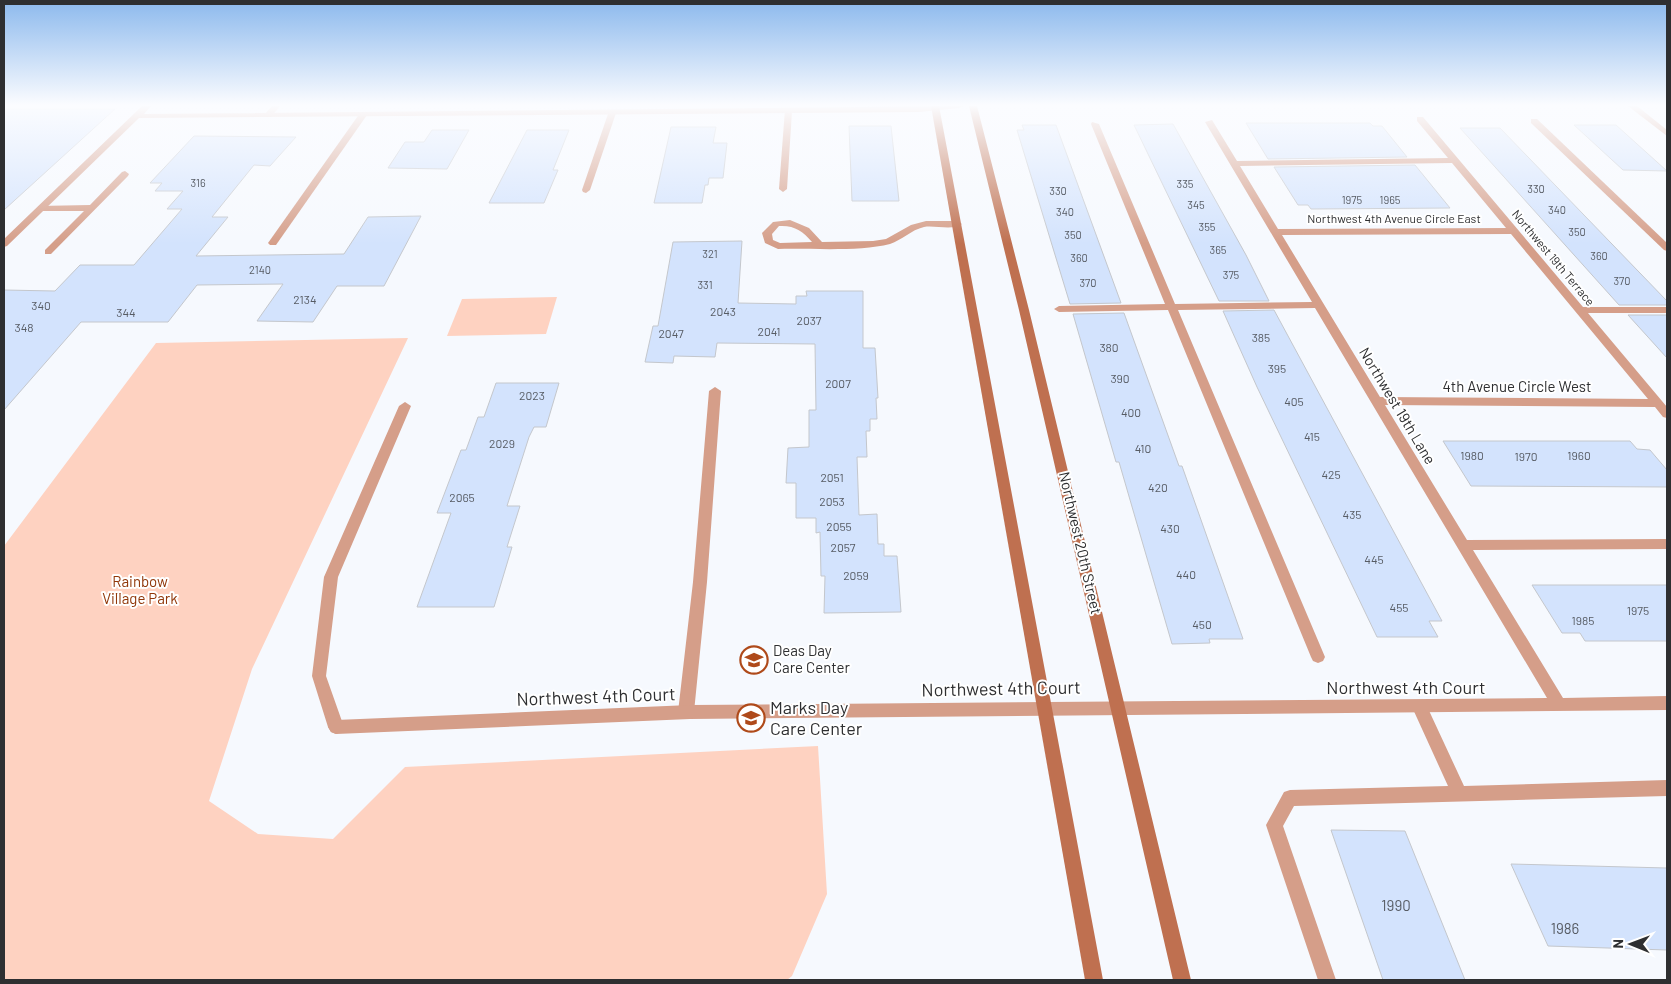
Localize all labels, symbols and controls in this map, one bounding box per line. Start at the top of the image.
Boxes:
house number: 316 [190,176,206,189]
house number: 335 [1177,177,1194,190]
house number: 330 [1527,182,1545,195]
house number: 330 [1049,184,1067,197]
house number: 1975 [1342,193,1363,206]
house number: 1965 [1380,193,1401,206]
house number: 345 [1187,198,1205,211]
house number: 340 [1548,203,1566,216]
house number: 340 [1056,205,1074,218]
street label: Northwest 19th Terrace [1510,207,1598,308]
street label: Northwest 4th Avenue Circle East [1307,211,1481,225]
house number: 355 [1199,220,1216,233]
house number: 350 [1568,225,1586,238]
house number: 350 [1064,228,1082,241]
house number: 365 [1210,243,1227,256]
house number: 321 [702,247,718,260]
house number: 360 [1590,249,1608,262]
house number: 360 [1070,251,1088,264]
house number: 2140 [249,263,271,276]
house number: 375 [1223,268,1240,281]
house number: 370 [1613,274,1631,287]
house number: 370 [1079,276,1097,289]
house number: 331 [697,278,713,291]
house number: 2134 [293,292,317,306]
house number: 340 [31,298,51,312]
house number: 2043 [710,304,736,318]
house number: 344 [116,305,136,319]
house number: 2037 [796,313,822,327]
house number: 348 [14,320,34,334]
house number: 2041 [758,324,780,338]
house number: 2047 [658,326,684,340]
house number: 385 [1252,330,1270,344]
house number: 380 [1099,340,1119,354]
street label: Northwest 19th Lane [1356,344,1440,467]
house number: 395 [1268,361,1286,375]
house number: 390 [1110,371,1130,385]
house number: 2007 [825,376,851,390]
street label: 4th Avenue Circle West [1443,377,1592,395]
house number: 2023 [519,388,545,402]
house number: 405 [1284,394,1304,408]
house number: 400 [1121,405,1141,419]
house number: 415 [1304,429,1320,443]
house number: 2029 [489,436,515,450]
house number: 410 [1135,441,1151,455]
house number: 1980 [1460,448,1484,462]
house number: 1960 [1567,448,1591,462]
house number: 1970 [1515,449,1537,463]
house number: 425 [1321,467,1341,481]
house number: 2051 [820,470,844,484]
street label: Northwest 20th Street [1056,470,1106,616]
house number: 420 [1148,480,1168,494]
house number: 2065 [449,490,475,504]
house number: 2053 [819,494,845,508]
house number: 435 [1343,507,1361,521]
house number: 2055 [826,519,852,533]
house number: 430 [1160,521,1180,535]
house number: 2057 [830,540,856,554]
house number: 445 [1364,552,1384,566]
house number: 440 [1176,567,1196,581]
house number: 2059 [843,568,869,582]
park label: Rainbow Village Park [102,572,178,607]
house number: 455 [1390,600,1408,614]
house number: 1975 [1627,603,1649,617]
house number: 1985 [1572,613,1594,627]
house number: 450 [1192,617,1212,631]
place label: Deas Day Care Center [773,641,850,676]
school or university icon: Deas Day Care Center [739,645,769,675]
street label: Northwest 4th Court [921,676,1081,700]
street label: Northwest 4th Court [1326,676,1486,698]
street label: Northwest 4th Court [516,682,676,710]
place label: Marks Day Care Center [770,696,863,739]
school or university icon: Marks Day Care Center [736,703,766,733]
house number: 1990 [1381,896,1411,914]
house number: 1986 [1551,919,1579,937]
north arrow [1606,919,1656,969]
text: N [1609,939,1626,949]

